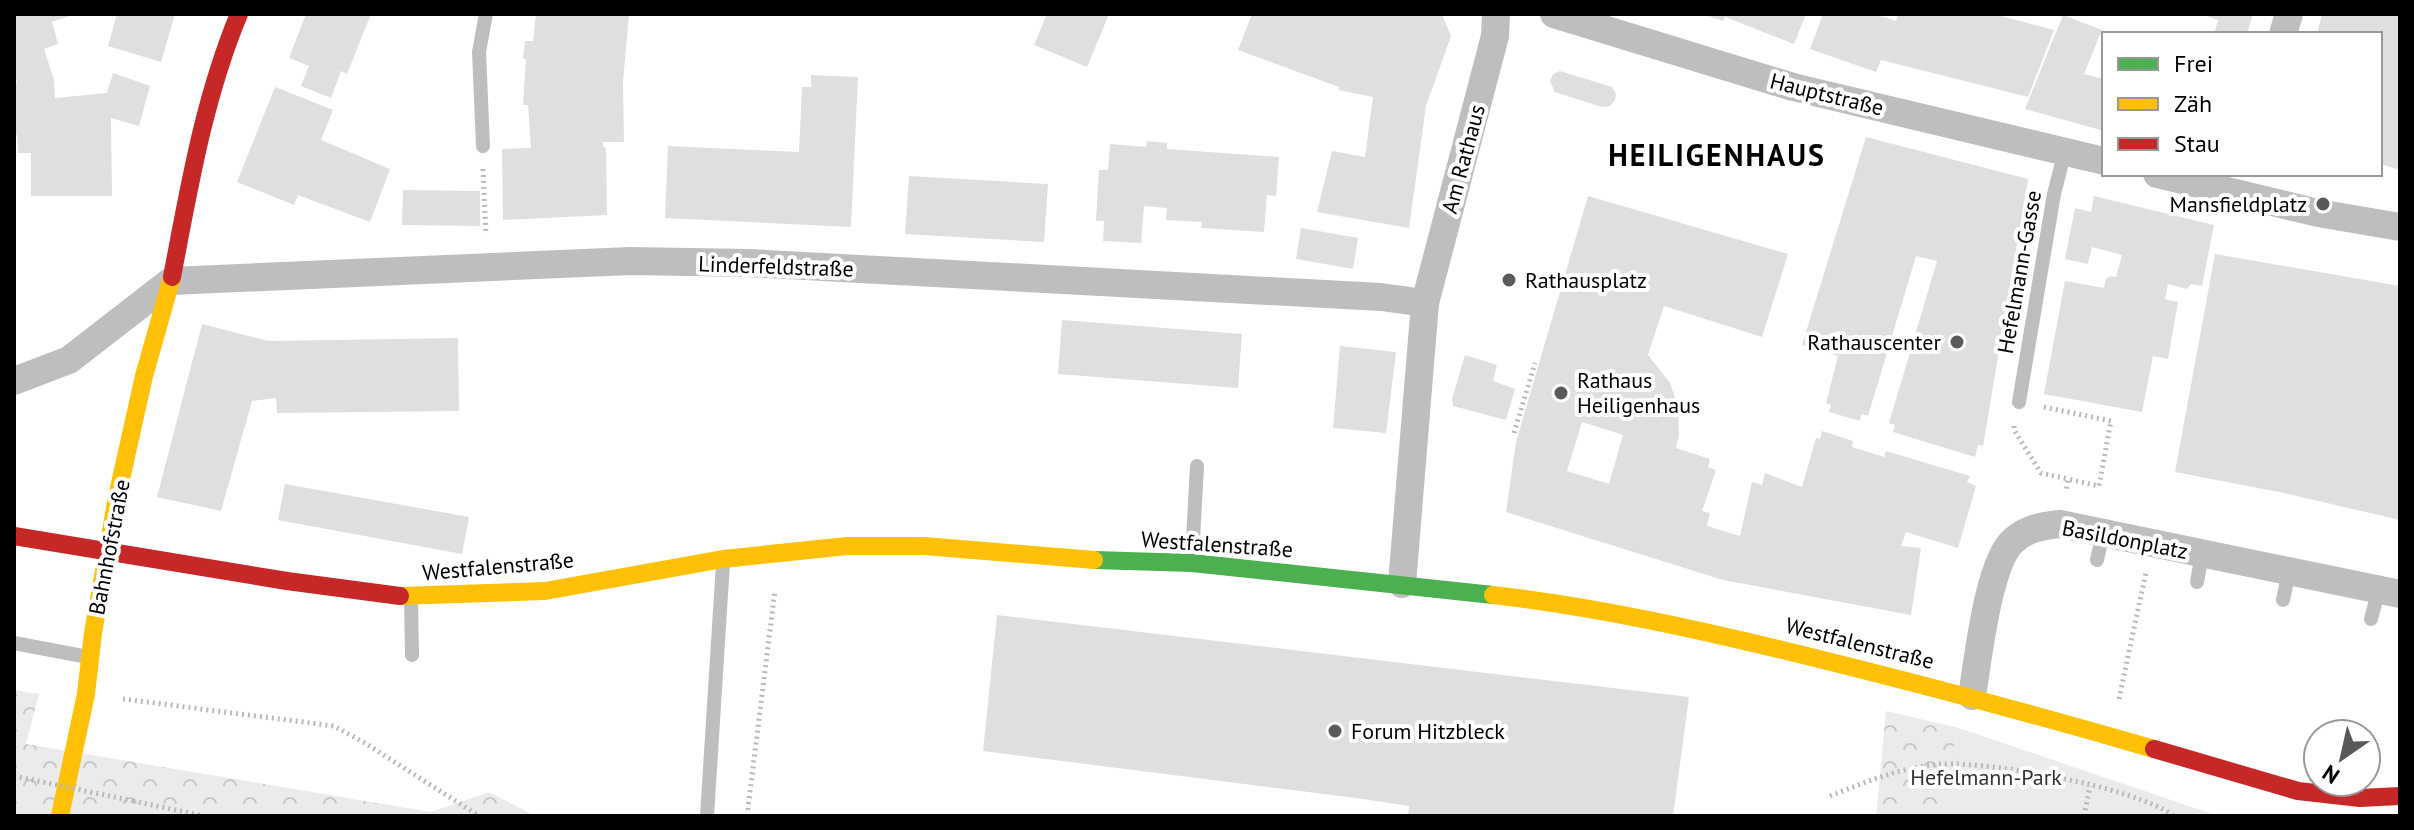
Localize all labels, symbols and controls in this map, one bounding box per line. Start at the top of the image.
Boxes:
legend [2102,32,2382,176]
text: Frei [2174,48,2213,79]
street label: Hauptstraße [1767,66,1887,122]
text: Zäh [2174,88,2212,119]
street label: Am Rathaus [1435,101,1491,217]
text: Stau [2174,128,2220,159]
district label: HEILIGENHAUS [1608,135,1826,174]
street label: Hefelmann-Gasse [1991,188,2047,356]
place label: Mansfieldplatz [2170,190,2307,218]
marker: Mansfieldplatz [2314,195,2332,213]
street label: Linderfeldstraße [698,249,854,283]
place label: Rathausplatz [1525,266,1647,294]
marker: Rathausplatz [1500,271,1518,289]
place label: Rathauscenter [1807,328,1942,356]
marker: Rathauscenter [1948,333,1966,351]
place label: Rathaus Heiligenhaus [1577,366,1700,419]
marker: Rathaus Heiligenhaus [1552,384,1570,402]
street label: Bahnhofstraße [82,477,136,617]
street label: Basildonplatz [2060,513,2190,565]
street label: Westfalenstraße [1140,525,1294,563]
street label: Westfalenstraße [421,545,575,587]
street label: Westfalenstraße [1783,611,1937,675]
place label: Forum Hitzbleck [1351,717,1505,745]
north arrow [2302,718,2382,798]
marker: Forum Hitzbleck [1326,722,1344,740]
text: N [2317,759,2345,790]
park label: Hefelmann-Park [1910,763,2062,791]

